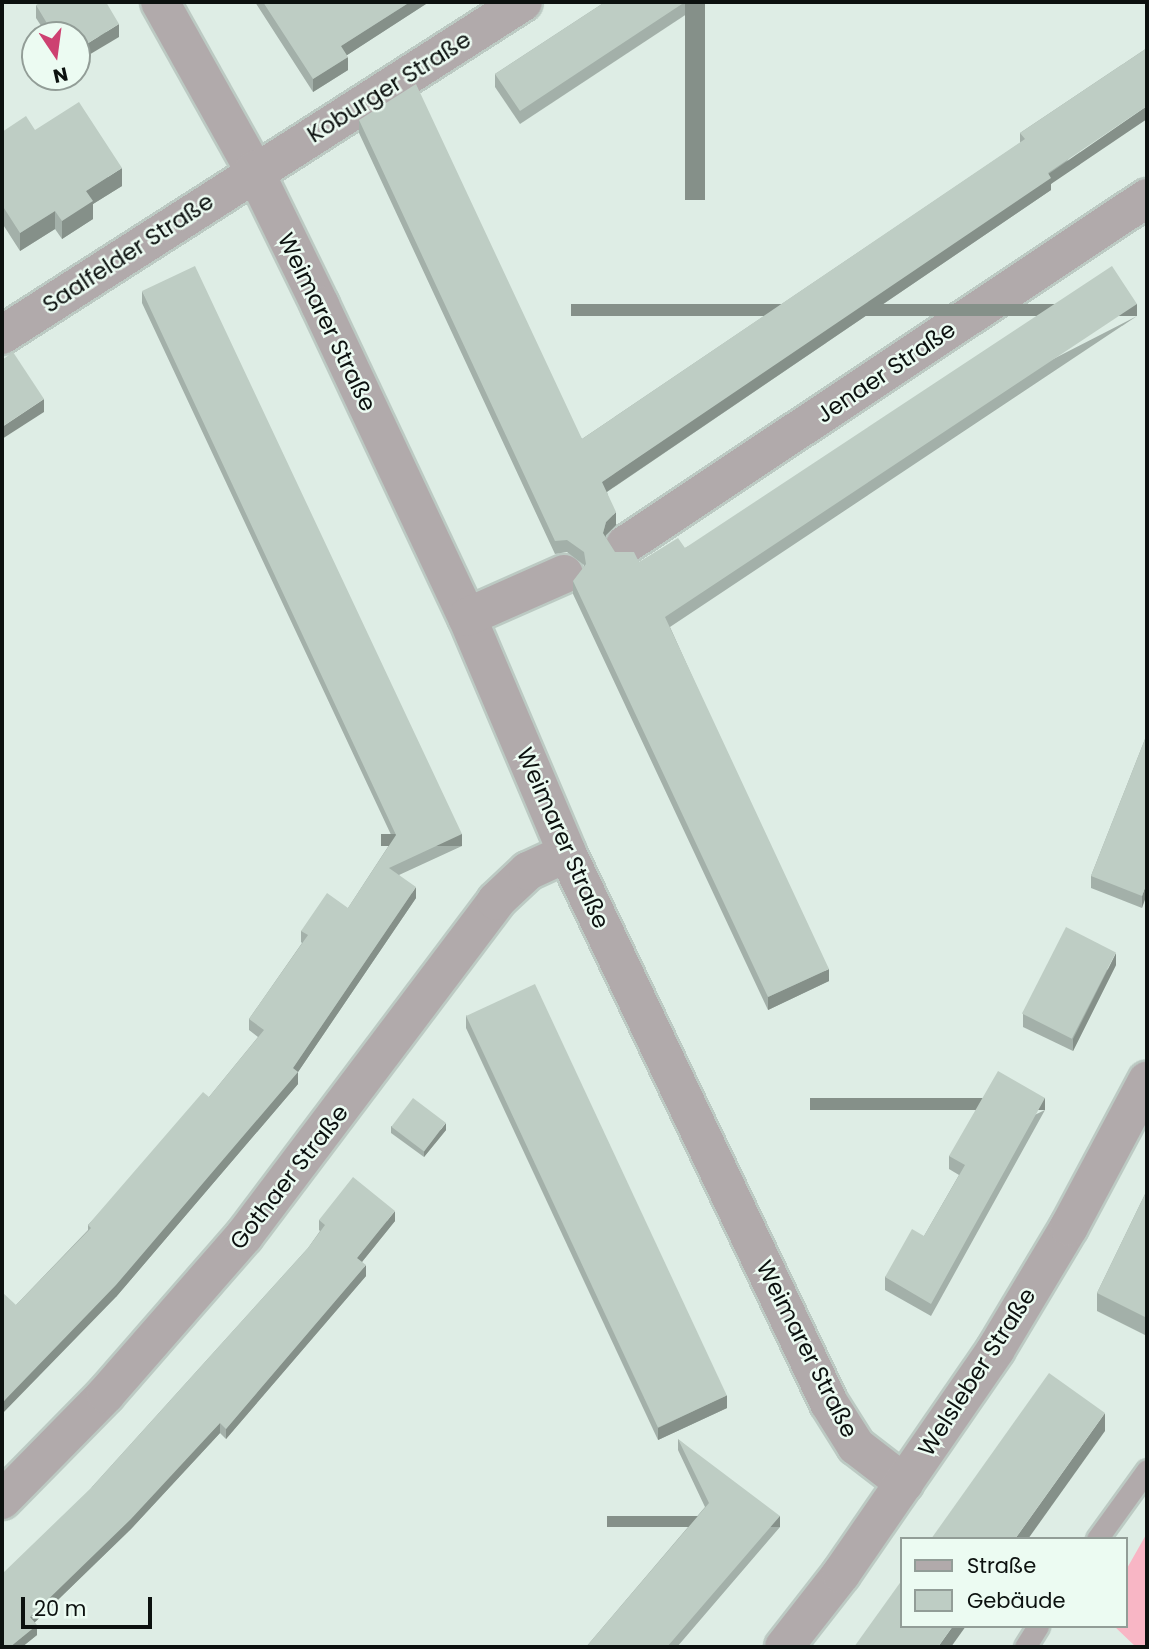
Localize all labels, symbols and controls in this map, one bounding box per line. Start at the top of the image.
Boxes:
north arrow [21,21,91,91]
street label: Koburger Straße [302,26,476,148]
text: N [50,60,70,90]
street label: Saalfelder Straße [37,187,219,319]
street label: Weimarer Straße [272,228,382,416]
street label: Jenaer Straße [811,315,961,429]
street label: Weimarer Straße [511,743,615,933]
street label: Gothaer Straße [224,1099,354,1255]
street label: Weimarer Straße [750,1256,864,1442]
street label: Welsleber Straße [912,1283,1042,1461]
legend [900,1537,1128,1628]
text: Straße [967,1551,1036,1580]
scale bar [24,1582,156,1626]
text: Gebäude [967,1586,1065,1615]
text: 20 m [34,1594,87,1623]

